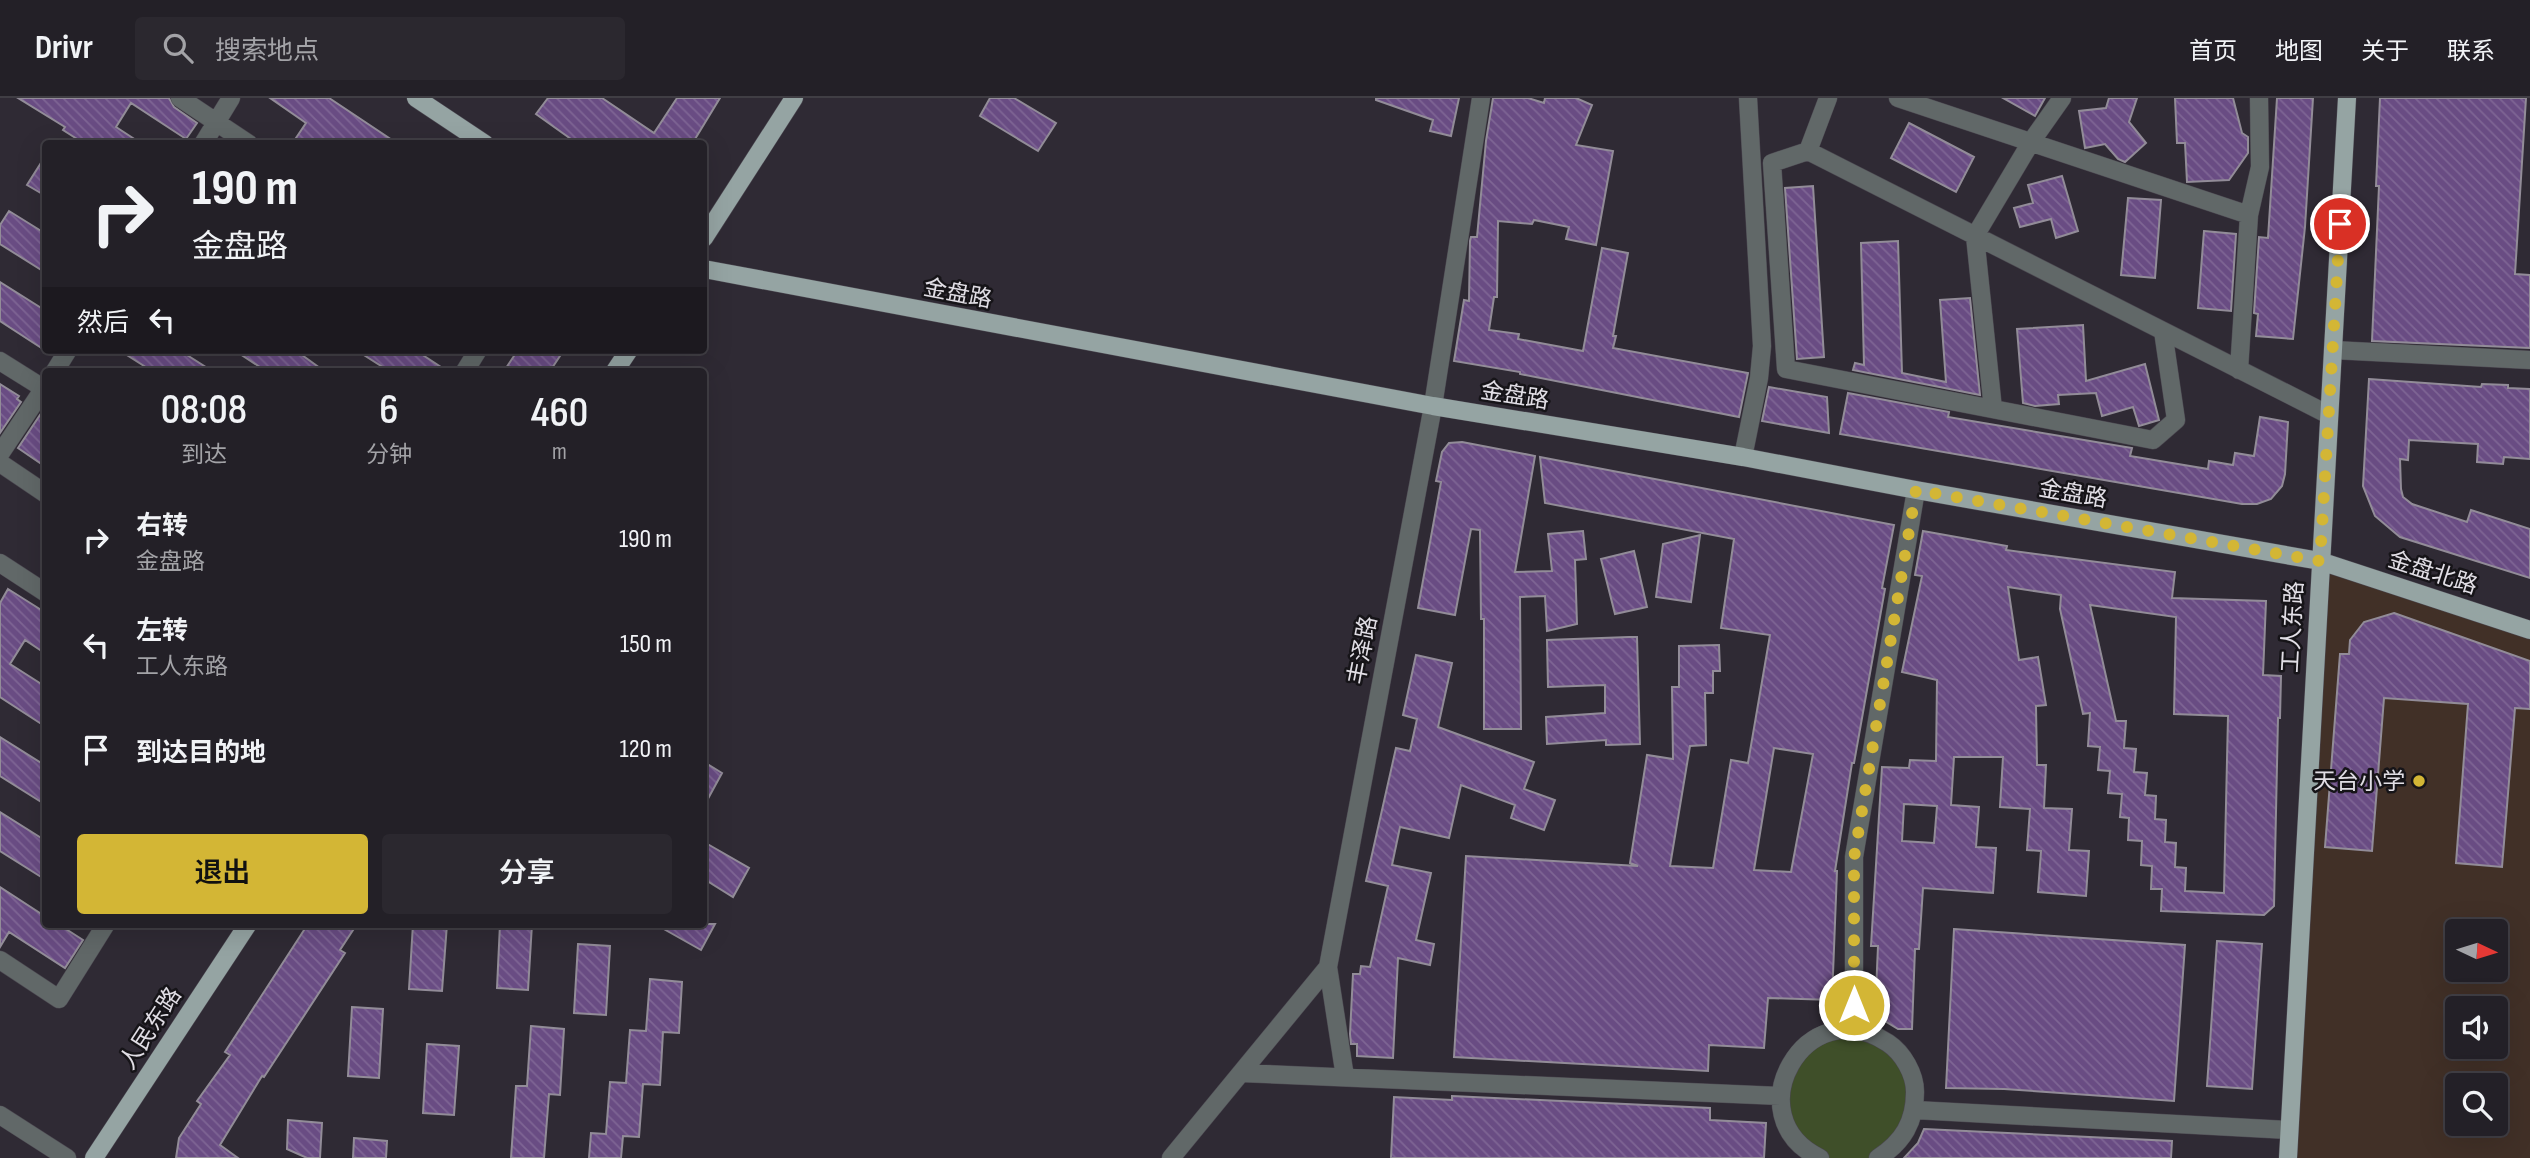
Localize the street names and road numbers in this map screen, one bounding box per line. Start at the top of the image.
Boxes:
street label: 金盘路 [921,274,994,314]
street label: 金盘路 [1479,377,1551,415]
street label: 金盘路 [2036,474,2109,514]
street label: 金盘北路 [2385,545,2481,600]
street label: 工人东路 [2277,580,2309,674]
street label: 丰泽路 [1343,614,1383,687]
street label: 人民东路 [114,982,188,1075]

